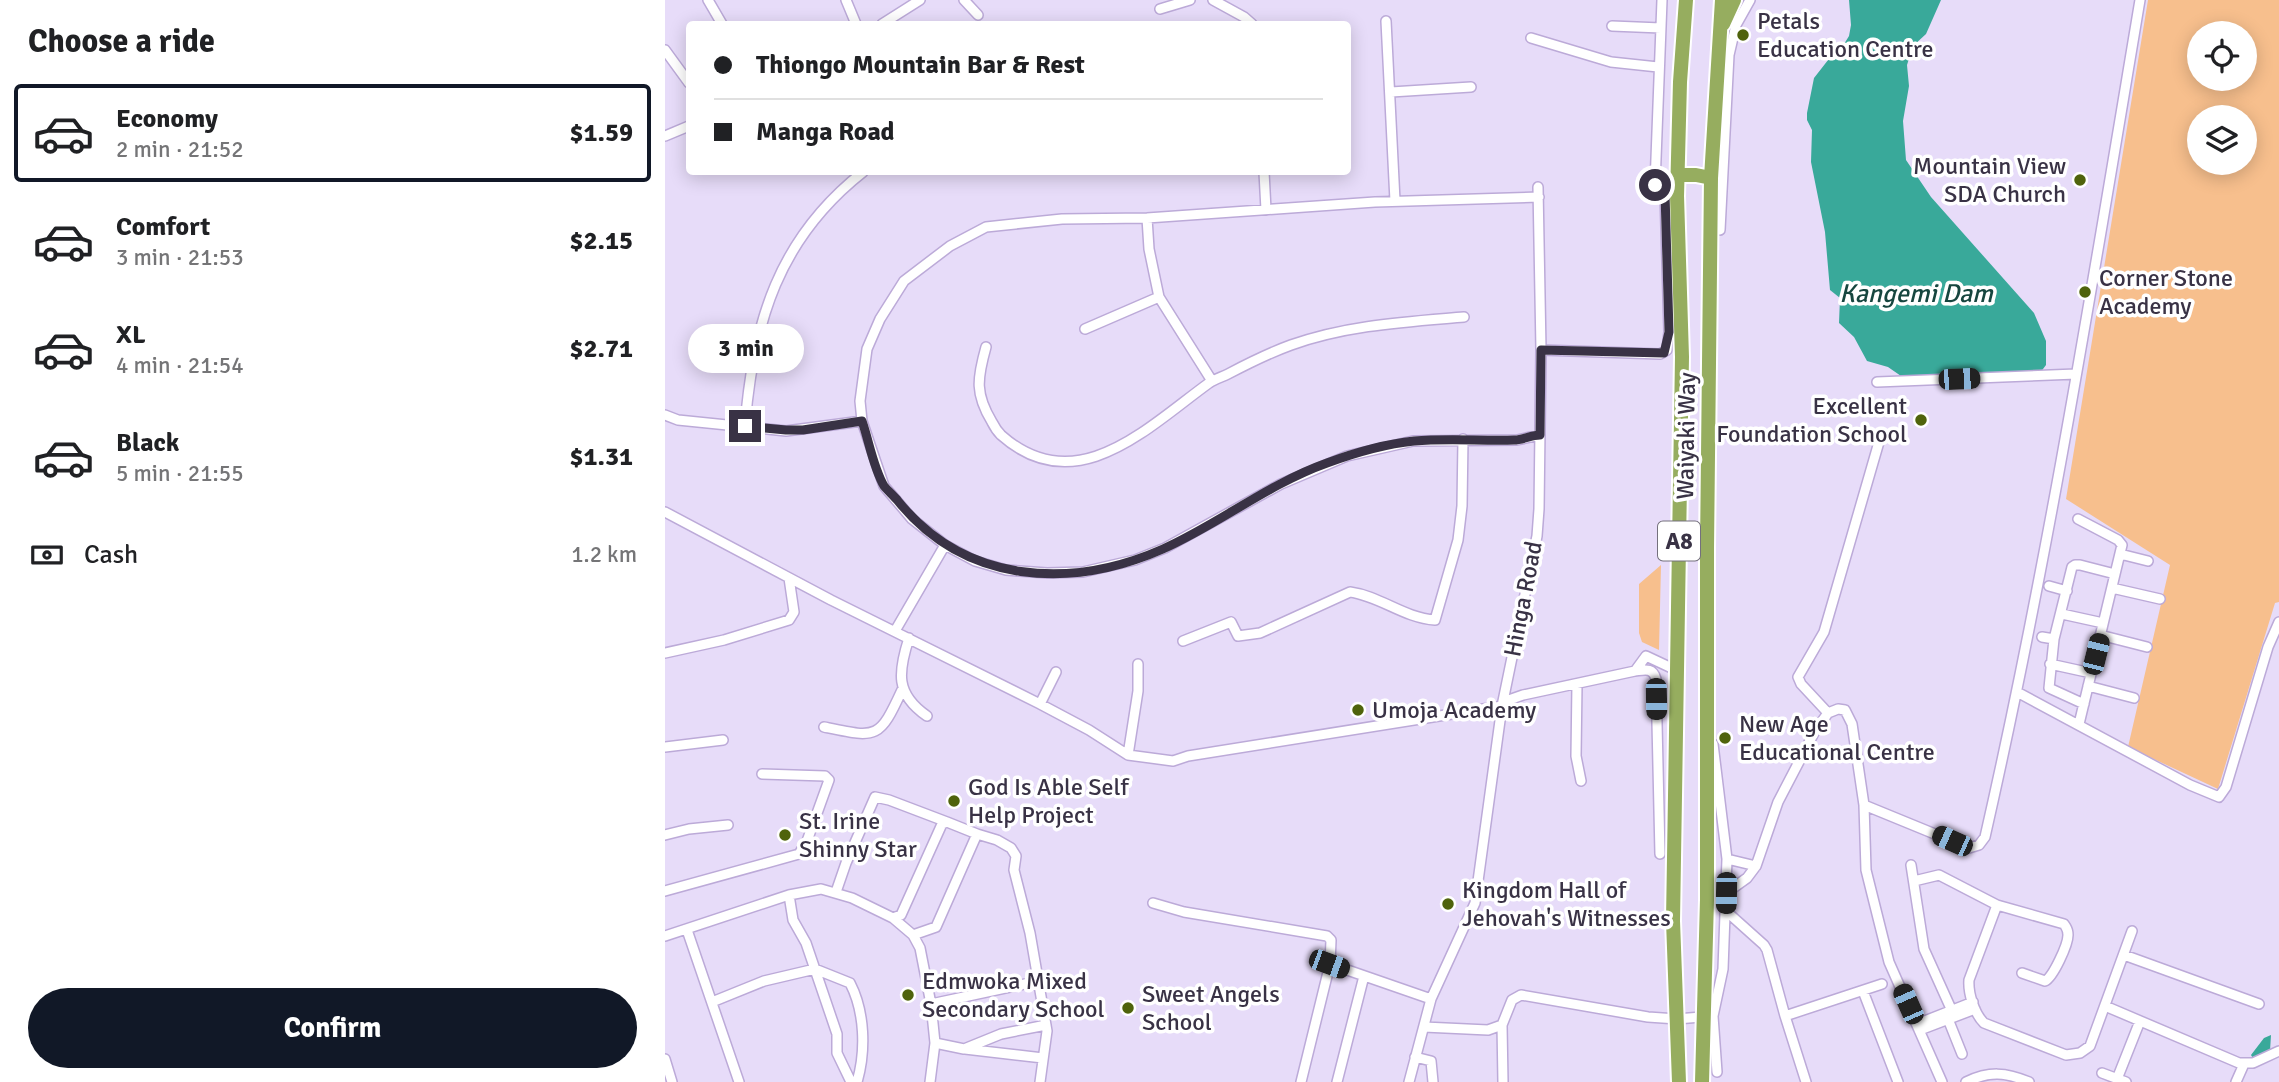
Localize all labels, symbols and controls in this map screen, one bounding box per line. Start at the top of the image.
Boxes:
place label: Petals Education Centre [1757,6,1933,64]
map controls [2187,21,2257,175]
button: locate [2187,21,2257,91]
text: Choose a ride [28,22,215,61]
marker: Petals Education Centre [1735,27,1751,43]
text: Thiongo Mountain Bar & Rest [756,49,1085,81]
icon: car [32,102,95,165]
text: Economy [116,103,218,135]
button: layers [2187,105,2257,175]
text: Manga Road [756,116,895,148]
text: $1.59 [569,117,633,149]
text: 2 min · 21:52 [116,135,244,164]
place label: Mountain View SDA Church [1913,151,2066,209]
route start [1639,169,1671,201]
marker: Mountain View SDA Church [2072,172,2088,188]
icon: car [32,210,95,273]
text: Comfort [116,211,210,243]
text: $2.15 [569,225,633,257]
text: 3 min · 21:53 [116,243,244,272]
place label: Corner Stone Academy [2099,263,2233,321]
water label: Kangemi Dam [1839,278,1994,310]
marker: Corner Stone Academy [2077,284,2093,300]
icon: car [32,318,95,381]
text: XL [116,319,146,351]
callout: 3 min [687,324,803,374]
text: $2.71 [569,333,633,365]
text: 3 min [718,334,774,363]
text: 4 min · 21:54 [116,351,244,380]
car [1938,368,1981,390]
street label: Waiyaki Way [1670,372,1702,500]
place label: Excellent Foundation School [1716,391,1907,449]
route end [729,410,761,442]
marker: Excellent Foundation School [1913,412,1929,428]
icon: car [32,426,95,489]
text: Black [116,427,179,459]
text: $1.31 [569,441,633,473]
text: 5 min · 21:55 [116,459,244,488]
road number: A8 [1658,522,1700,561]
icon: cash [28,536,66,574]
text: Cash [84,539,138,571]
street label: Hinga Road [1497,539,1549,659]
text: 1.2 km [571,540,637,569]
car [2081,631,2112,677]
car [1646,678,1667,720]
place label: Umoja Academy [1372,695,1536,725]
marker: Umoja Academy [1350,702,1366,718]
place label: New Age Educational Centre [1739,709,1935,767]
marker: New Age Educational Centre [1717,730,1733,746]
place label: God Is Able Self Help Project [968,772,1129,830]
marker: God Is Able Self Help Project [946,793,962,809]
place label: St. Irine Shinny Star [799,806,917,864]
car [1929,823,1976,859]
marker: St. Irine Shinny Star [777,827,793,843]
car [1716,872,1737,914]
place label: Kingdom Hall of Jehovah's Witnesses [1462,875,1671,933]
marker: Kingdom Hall of Jehovah's Witnesses [1440,896,1456,912]
car [1306,947,1353,981]
place label: Edmwoka Mixed Secondary School [922,966,1105,1024]
place label: Sweet Angels School [1142,979,1280,1037]
car [1890,981,1927,1027]
marker: Edmwoka Mixed Secondary School [900,987,916,1003]
button: Confirm [28,988,637,1068]
marker: Sweet Angels School [1120,1000,1136,1016]

